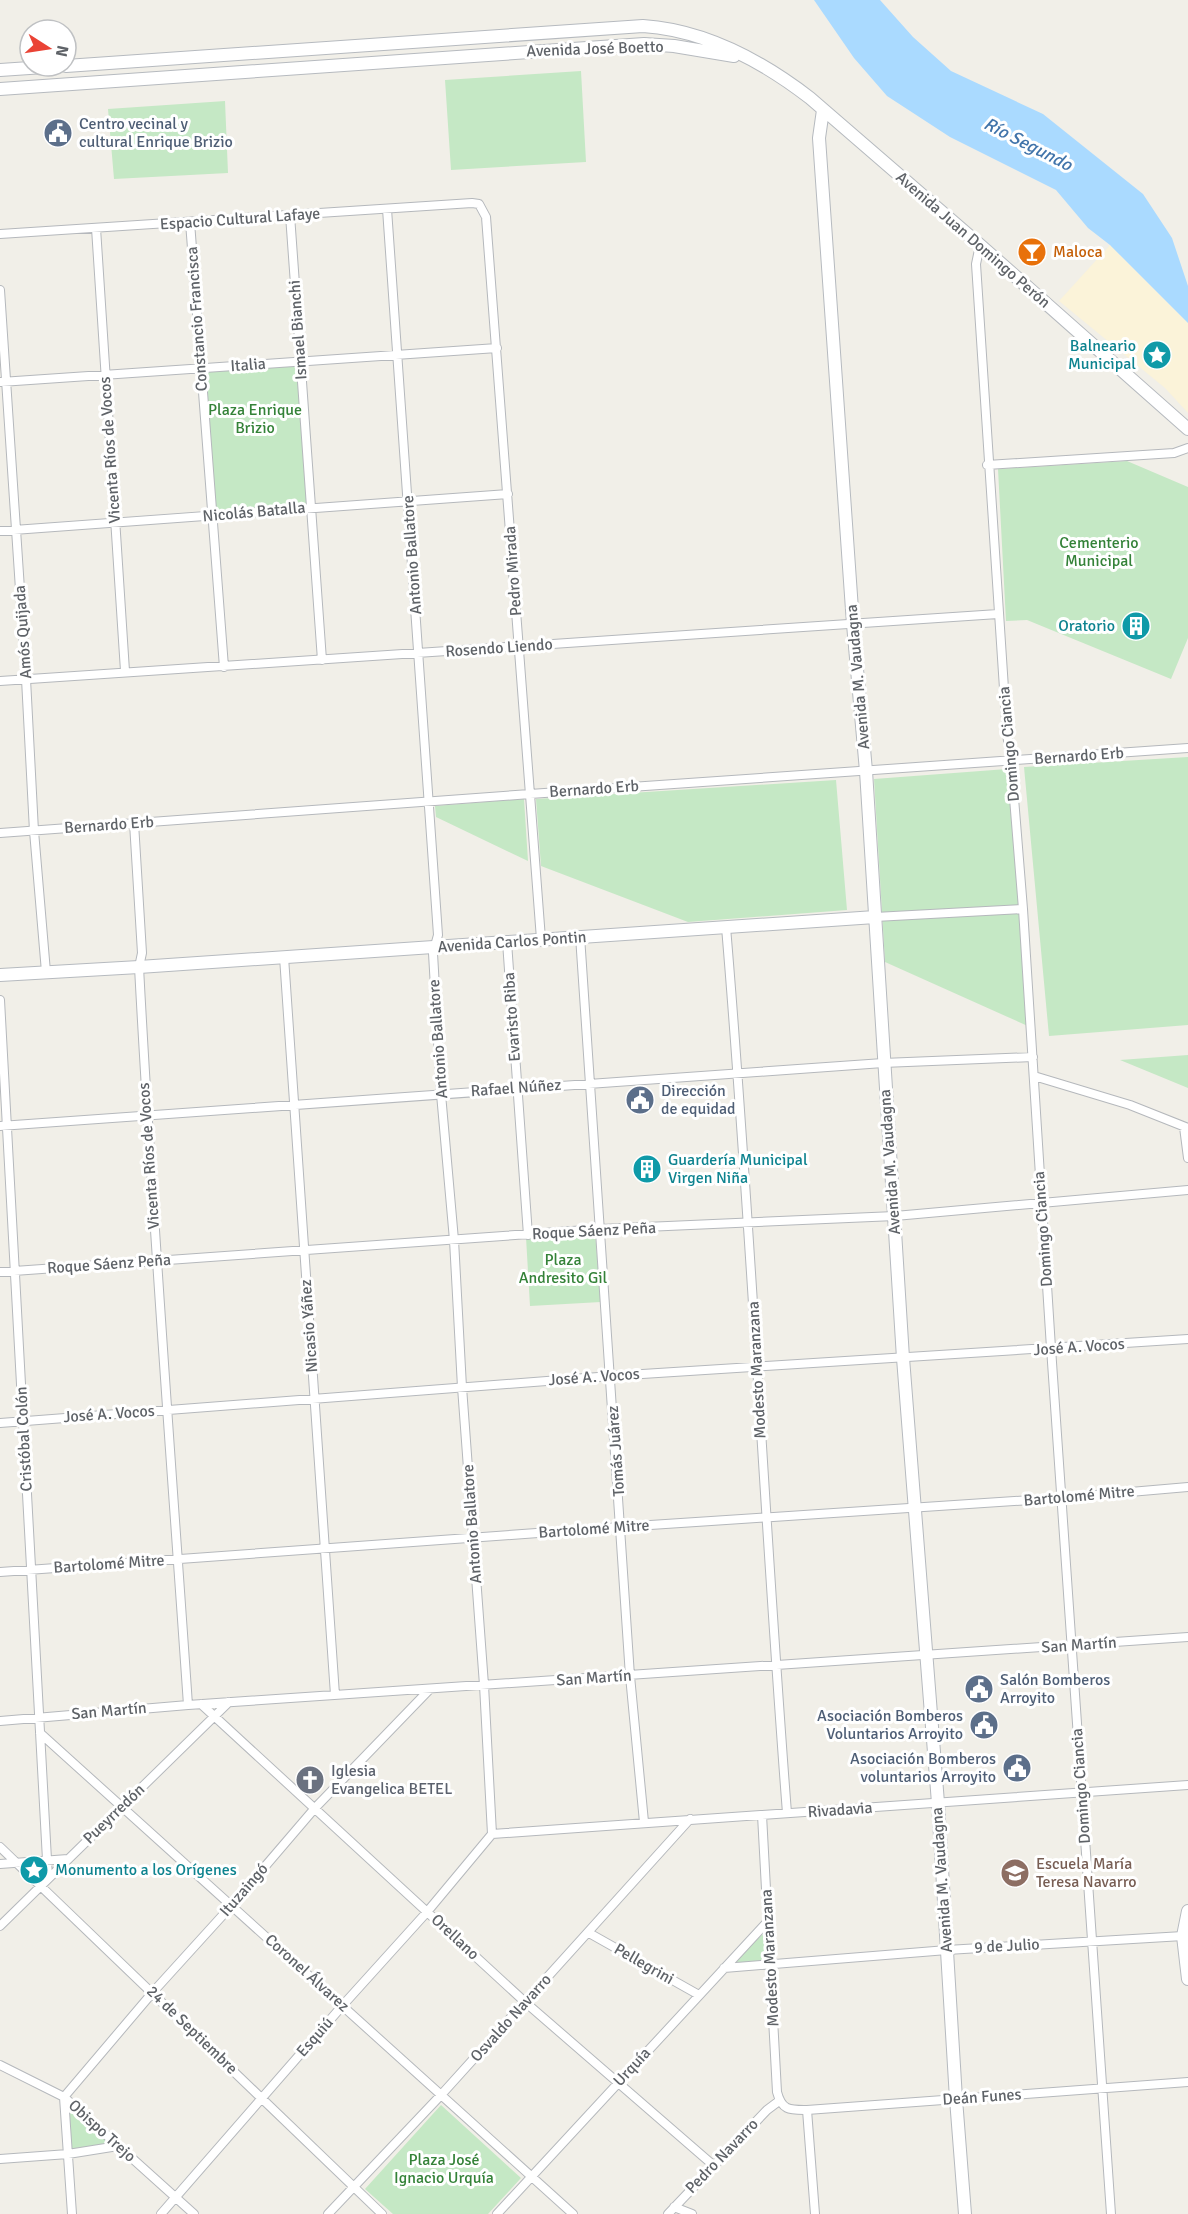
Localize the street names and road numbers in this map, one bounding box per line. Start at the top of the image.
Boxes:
street label: Avenida José Boetto [526,37,664,61]
street label: Avenida Juan Domingo Perón [892,167,1054,313]
street label: Espacio Cultural Lafaye [159,203,321,235]
street label: Constancio Francisca [182,246,212,392]
street label: Ismael Bianchi [285,279,311,381]
street label: Italia [230,354,266,376]
street label: Vicenta Ríos de Vocos [95,376,125,524]
street label: Antonio Ballatore [398,495,426,615]
street label: Nicolás Batalla [202,498,306,526]
street label: Pedro Mirada [500,525,526,617]
street label: Amós Quijada [10,584,36,680]
street label: Avenida M. Vaudagna [842,604,874,750]
street label: Rosendo Liendo [445,634,553,662]
street label: Domingo Ciancia [994,685,1024,803]
street label: Bernardo Erb [1033,743,1125,769]
street label: Bernardo Erb [548,776,640,802]
street label: Bernardo Erb [63,812,155,838]
street label: Avenida Carlos Pontin [437,927,587,957]
street label: Evaristo Riba [499,972,525,1062]
street label: Antonio Ballatore [424,979,452,1099]
street label: Rafael Núñez [470,1075,562,1101]
street label: Vicenta Ríos de Vocos [134,1082,164,1230]
street label: Avenida M. Vaudagna [875,1089,905,1235]
street label: Domingo Ciancia [1029,1171,1057,1287]
street label: Roque Sáenz Peña [531,1218,657,1244]
street label: Roque Sáenz Peña [46,1250,172,1278]
street label: Nicasio Yáñez [296,1279,322,1373]
street label: Modesto Maranzana [743,1301,771,1439]
street label: José A. Vocos [1033,1334,1125,1360]
street label: José A. Vocos [548,1364,640,1390]
street label: Cristóbal Colón [11,1386,37,1492]
street label: José A. Vocos [63,1401,155,1427]
street label: Tomás Juárez [603,1405,629,1497]
street label: Antonio Ballatore [458,1464,486,1584]
street label: Bartolomé Mitre [1023,1481,1135,1511]
street label: Bartolomé Mitre [538,1515,650,1543]
street label: Bartolomé Mitre [53,1550,165,1578]
street label: San Martín [1041,1632,1117,1658]
street label: San Martín [556,1665,632,1691]
street label: San Martín [71,1698,147,1724]
street label: Domingo Ciancia [1067,1728,1095,1844]
street label: Pueyrredón [79,1780,149,1848]
street label: Rivadavia [807,1798,873,1822]
street label: Avenida M. Vaudagna [927,1807,957,1953]
street label: Ituzaingó [215,1859,273,1921]
street label: Modesto Maranzana [756,1889,784,2027]
street label: Orellano [427,1910,483,1964]
street label: Coronel Álvarez [261,1930,353,2016]
street label: 9 de Julio [974,1934,1040,1958]
street label: Pellegrini [611,1939,677,1989]
street label: Osvaldo Navarro [466,1970,556,2066]
street label: 24 de Septiembre [142,1981,242,2079]
street label: Esquiú [292,2013,338,2061]
street label: Urquía [609,2043,655,2091]
street label: Deán Funes [942,2084,1022,2110]
street label: Obispo Trejo [64,2095,140,2167]
street label: Pedro Navarro [681,2114,763,2198]

